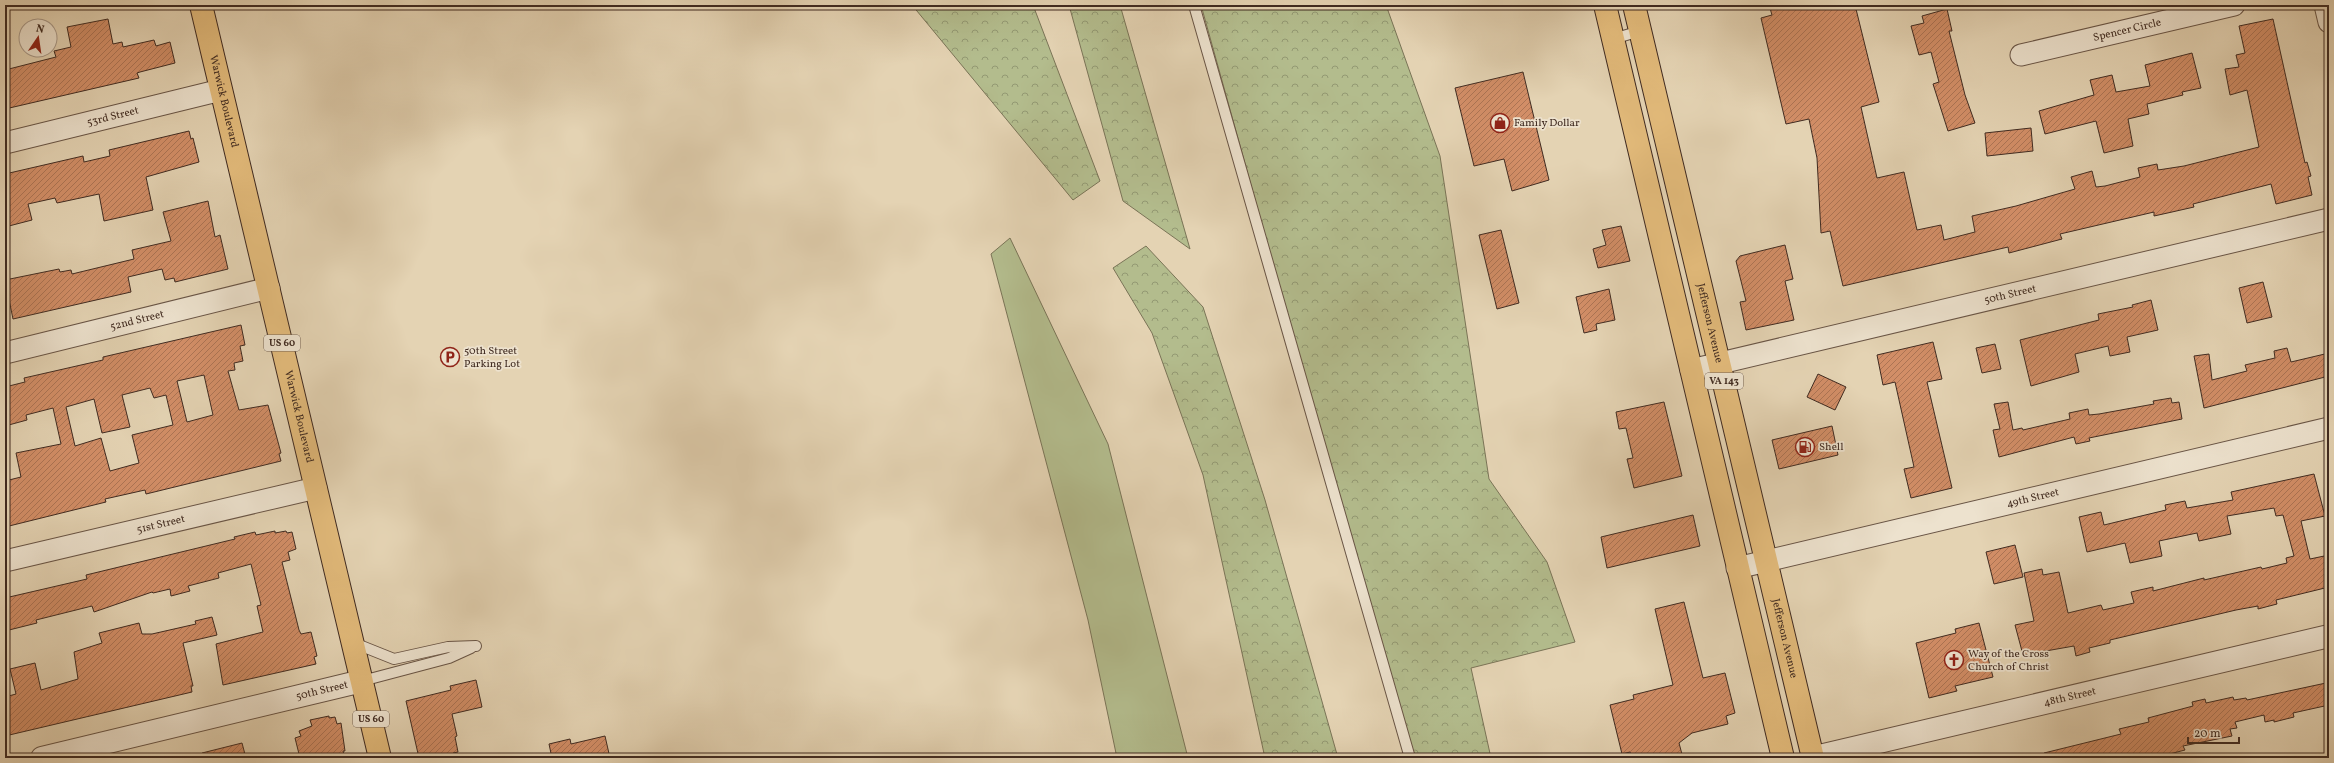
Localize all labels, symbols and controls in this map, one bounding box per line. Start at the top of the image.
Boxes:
street label: Spencer Circle [2092,15,2163,45]
north arrow [18,18,58,58]
text: N [34,22,45,38]
street label: Warwick Boulevard [206,54,242,149]
street label: 53rd Street [85,103,140,130]
shop icon: Family Dollar [1489,112,1511,134]
place label: Family Dollar [1514,116,1580,131]
street label: 50th Street [1983,281,2038,308]
street label: Jefferson Avenue [1693,282,1726,364]
street label: 52nd Street [109,307,166,334]
road number: US 60 [264,335,300,351]
place label: 50th Street Parking Lot [464,344,520,372]
parking icon: 50th Street Parking Lot [439,346,461,368]
street label: Warwick Boulevard [281,369,317,464]
road number: VA 143 [1705,373,1743,389]
fuel station icon: Shell [1794,436,1816,458]
place label: Shell [1819,440,1843,455]
street label: 49th Street [2005,485,2061,511]
street label: 51st Street [135,511,187,537]
street label: Jefferson Avenue [1768,597,1801,680]
place label: Way of the Cross Church of Christ [1968,647,2049,675]
church icon: Way of the Cross Church of Christ [1943,649,1965,671]
street label: 50th Street [294,677,350,704]
street label: 48th Street [2042,684,2098,710]
road number: US 60 [353,711,389,727]
scale bar [2188,719,2239,745]
text: 20 m [2194,726,2221,742]

